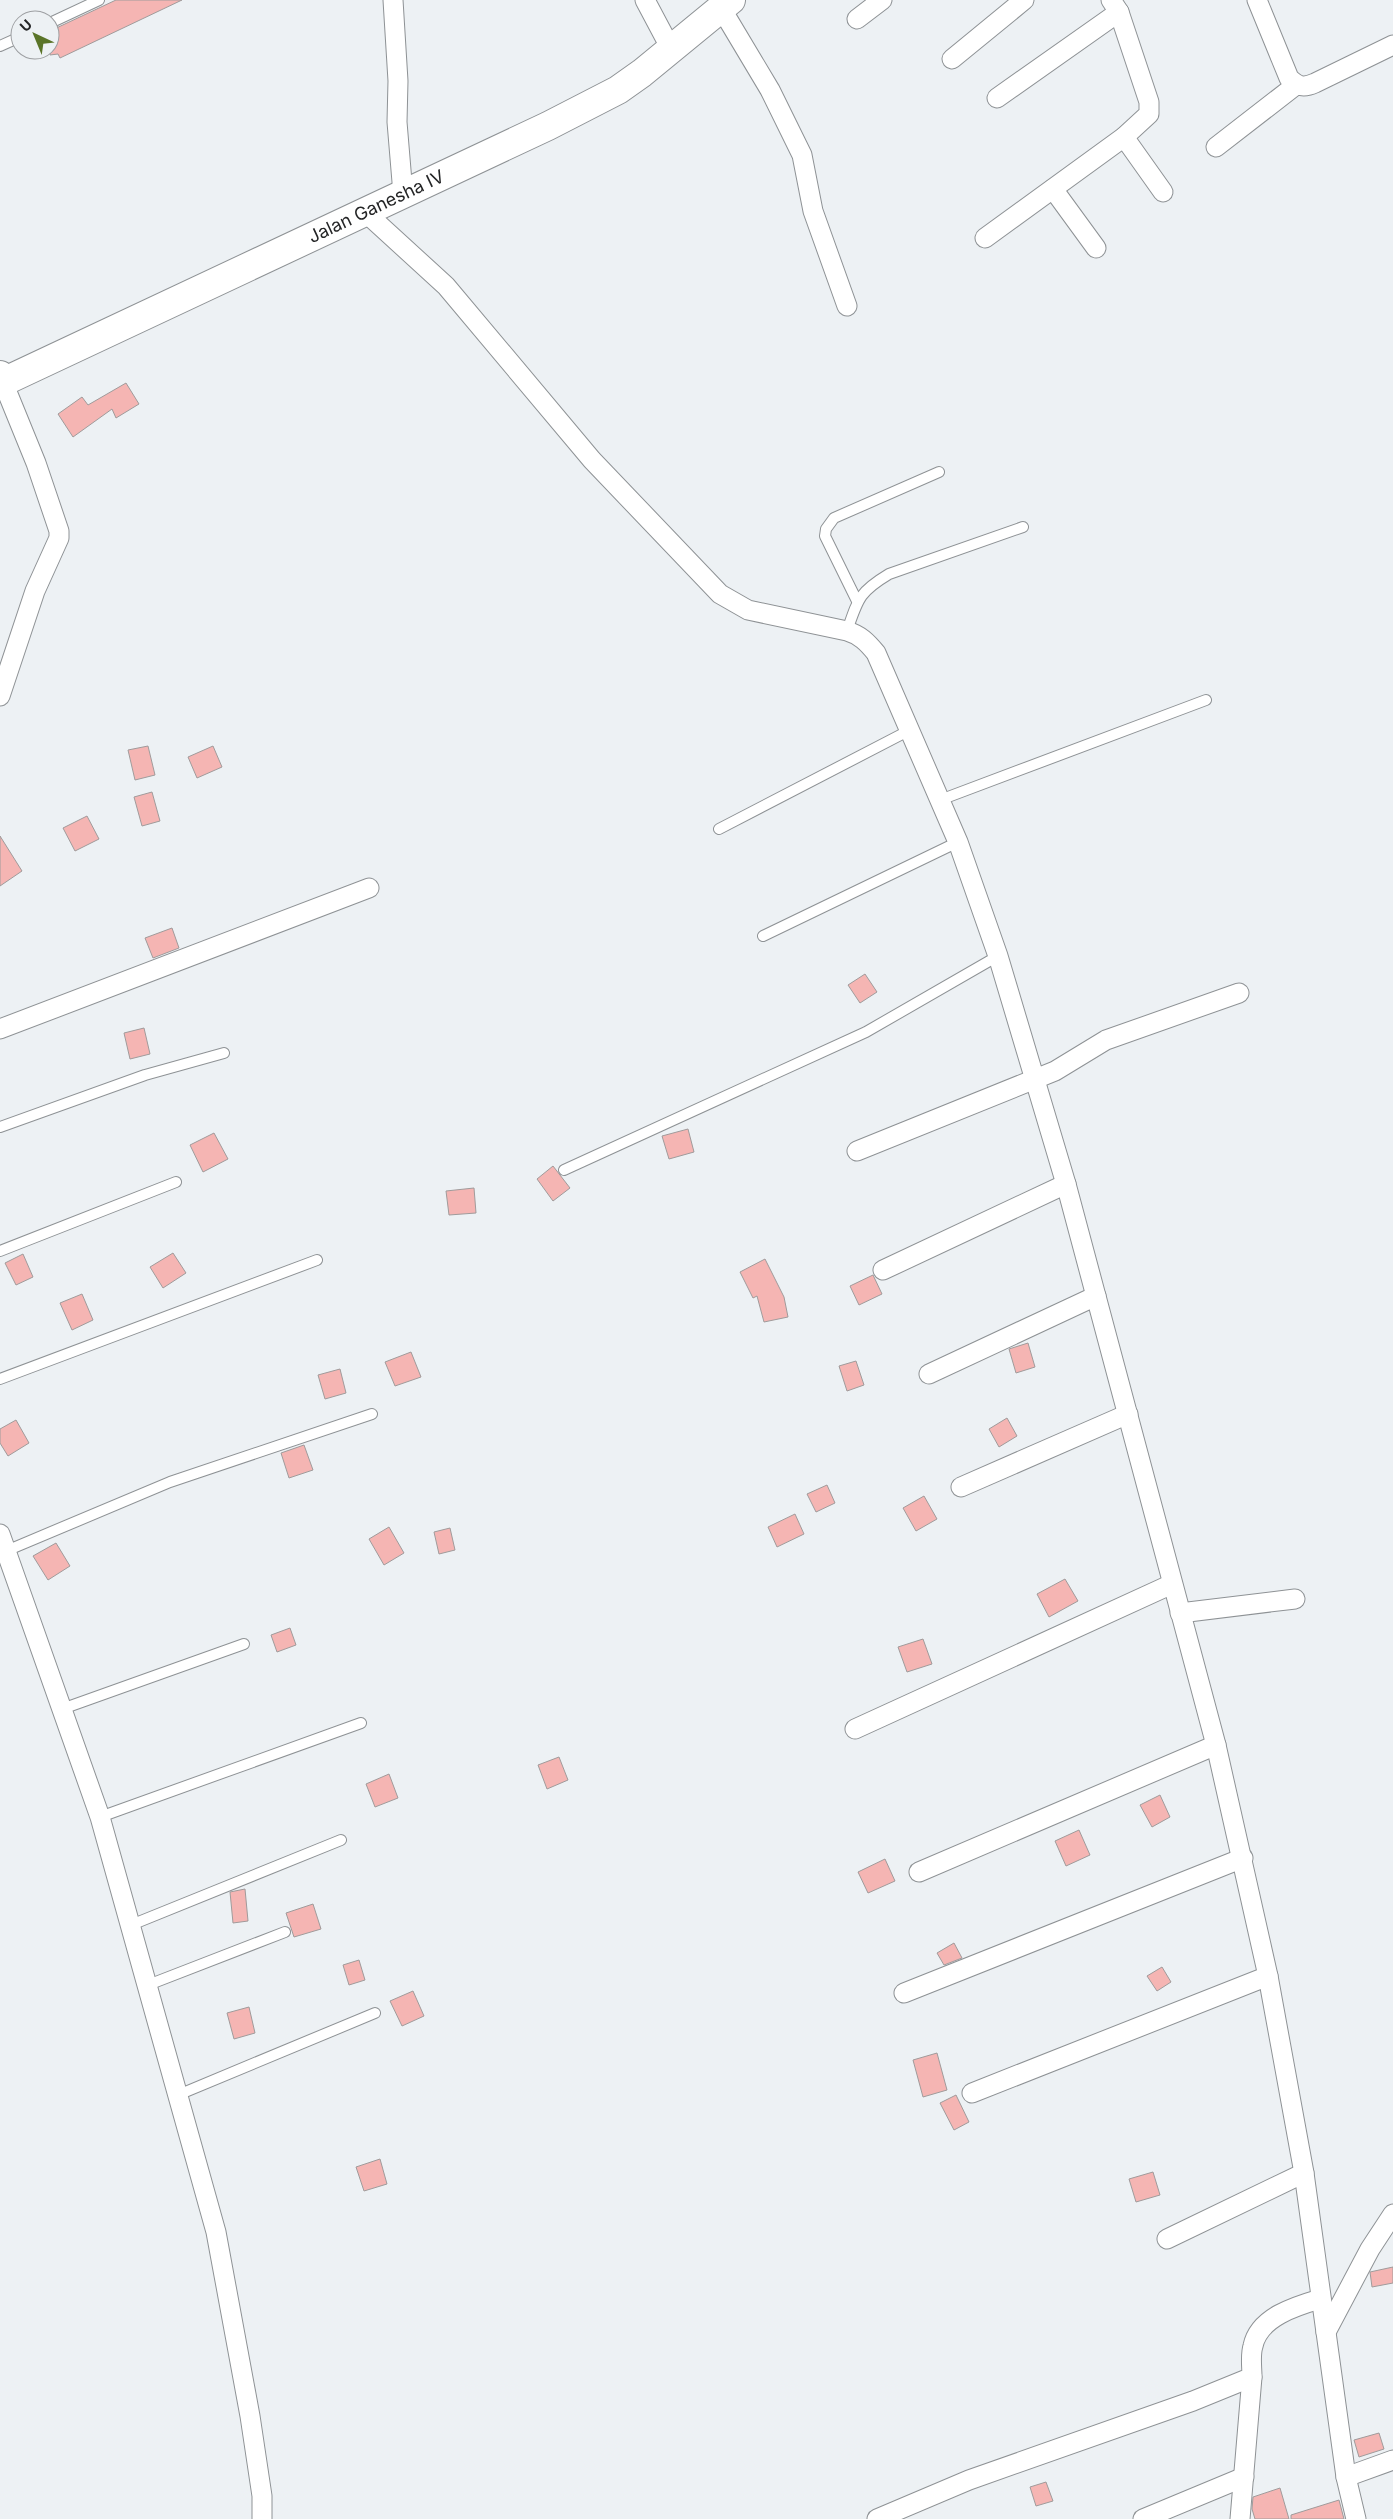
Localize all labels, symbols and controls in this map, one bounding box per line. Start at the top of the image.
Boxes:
north arrow [10,10,60,60]
text: U [16,16,35,35]
street label: Jalan Ganesha IV [305,165,447,247]

